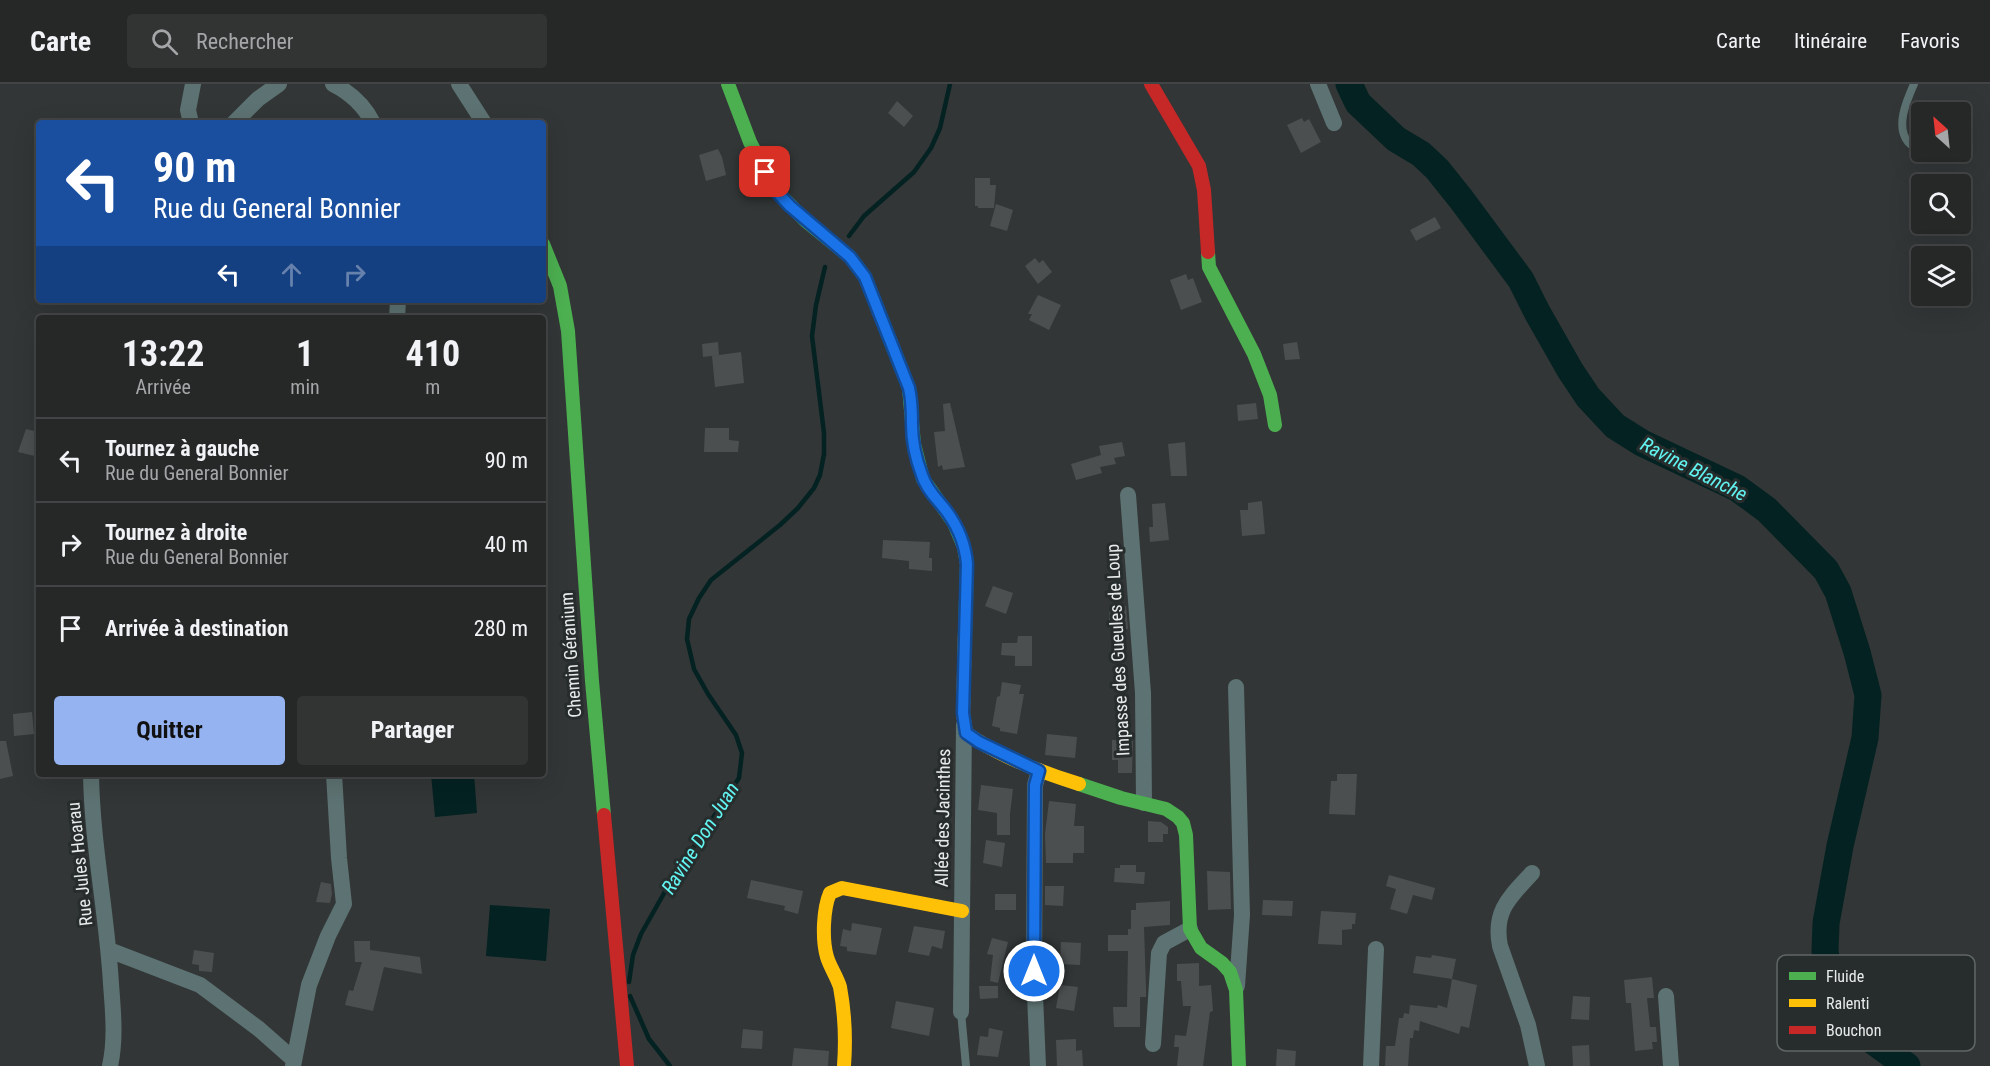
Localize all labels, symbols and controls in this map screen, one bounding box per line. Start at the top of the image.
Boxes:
search box [127,14,547,68]
text: Carte [30,25,91,58]
icon: search [148,25,181,58]
text: Rechercher [196,29,293,54]
text: Carte [1716,29,1761,53]
text: Itinéraire [1794,29,1867,53]
text: Favoris [1900,29,1960,53]
north arrow [1911,102,1971,162]
map controls [1911,102,1971,306]
text: 90 m [153,143,236,192]
icon: left [54,144,132,222]
pin [739,146,790,197]
icon: arrive [748,155,781,188]
button: search [1911,174,1971,234]
text: Rue du General Bonnier [153,193,401,225]
button: layers [1911,246,1971,306]
icon: left [212,258,245,291]
icon: ahead [275,258,308,291]
icon: right [338,258,371,291]
text: 13:22 [122,333,204,375]
text: 1 [296,333,314,375]
text: 410 [406,333,460,375]
text: Arrivée [135,375,191,399]
text: min [290,375,320,399]
text: m [425,375,440,399]
water label: Ravine Blanche [1637,432,1751,506]
text: Tournez à gauche [105,436,259,461]
icon: left [54,444,87,477]
text: 90 m [485,448,528,473]
text: Rue du General Bonnier [105,461,289,485]
text: Tournez à droite [105,520,247,545]
icon: right [54,528,87,561]
text: 40 m [485,532,528,557]
street label: Impasse des Gueules de Loup [1101,543,1134,757]
text: Rue du General Bonnier [105,545,289,569]
street label: Chemin Géranium [556,592,585,719]
icon: arrive [54,612,87,645]
text: Arrivée à destination [105,616,289,641]
text: 280 m [474,616,528,641]
button: Quitter [54,696,285,765]
button: Partager [297,696,528,765]
street label: Allée des Jacinthes [931,749,954,887]
water label: Ravine Don Juan [656,778,744,898]
street label: Rue Jules Hoarau [63,801,96,927]
position arrow [1002,939,1066,1003]
legend [1777,955,1975,1051]
text: Fluide [1826,967,1864,986]
text: Ralenti [1826,994,1869,1013]
text: Bouchon [1826,1021,1881,1040]

